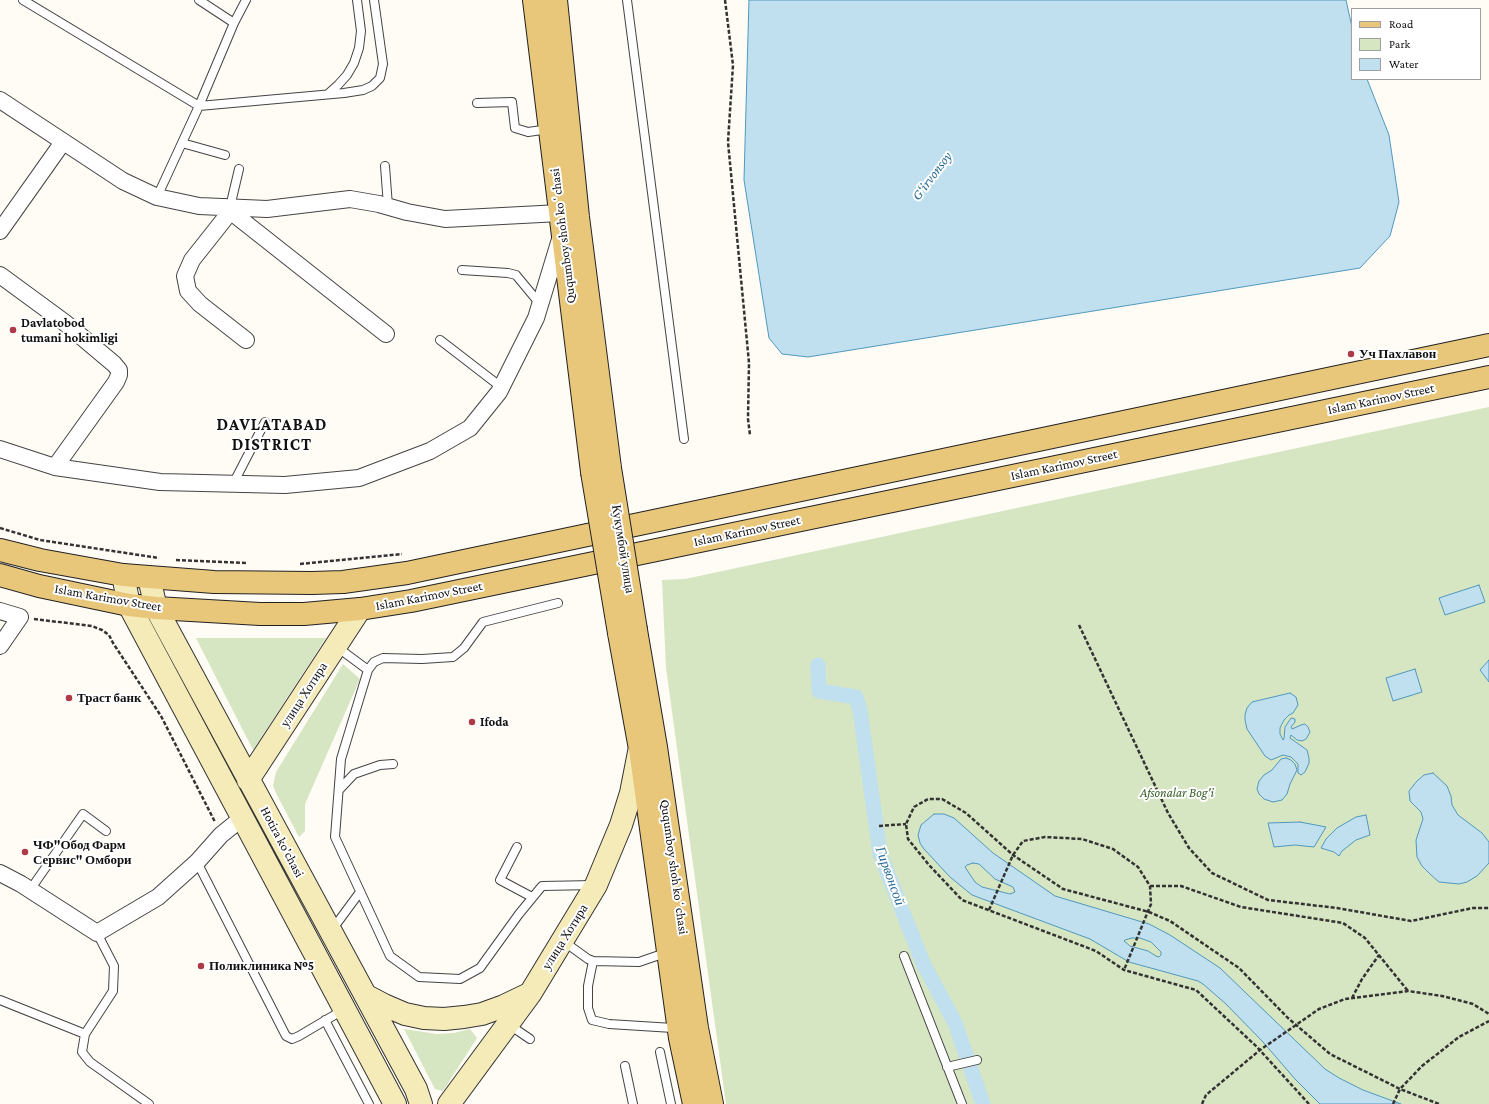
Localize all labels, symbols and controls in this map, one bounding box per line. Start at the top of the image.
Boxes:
legend [1351,8,1481,80]
text: Road [1389,17,1413,31]
text: Park [1389,37,1410,51]
text: Water [1389,57,1418,71]
water label: G‘irvonsoy [908,148,956,204]
street label: Ququmboy shoh koʻchasi [547,168,579,304]
place label: Davlatobod tumani hokimligi [21,315,118,346]
marker: Davlatobod tumani hokimligi [8,325,18,335]
place label: Уч Пахлавон [1359,346,1436,362]
marker: Уч Пахлавон [1346,349,1356,359]
street label: Islam Karimov Street [1326,380,1436,418]
district label: DAVLATABAD DISTRICT [217,415,327,455]
street label: Islam Karimov Street [1009,446,1119,484]
street label: Кукумбой улица [608,504,638,594]
street label: Islam Karimov Street [692,512,802,550]
street label: Islam Karimov Street [374,578,484,614]
street label: Islam Karimov Street [53,581,163,615]
street label: улица Хотира [277,660,331,730]
place label: Траст банк [77,690,142,706]
marker: Траст банк [64,693,74,703]
place label: Ifoda [480,714,509,730]
marker: Ifoda [467,717,477,727]
park label: Afsonalar Bog'i [1140,785,1214,801]
street label: Ququmboy shoh koʻchasi [657,799,691,935]
street label: Hotira ko'chasi [257,804,307,880]
place label: ЧФ"Обод Фарм Сервис" Омбори [33,837,132,868]
water label: Гирвонсой [872,844,908,908]
marker: ЧФ"Обод Фарм Сервис" Омбори [20,847,30,857]
street label: улица Хотира [539,901,591,973]
place label: Поликлиника №5 [209,958,314,974]
marker: Поликлиника №5 [196,961,206,971]

